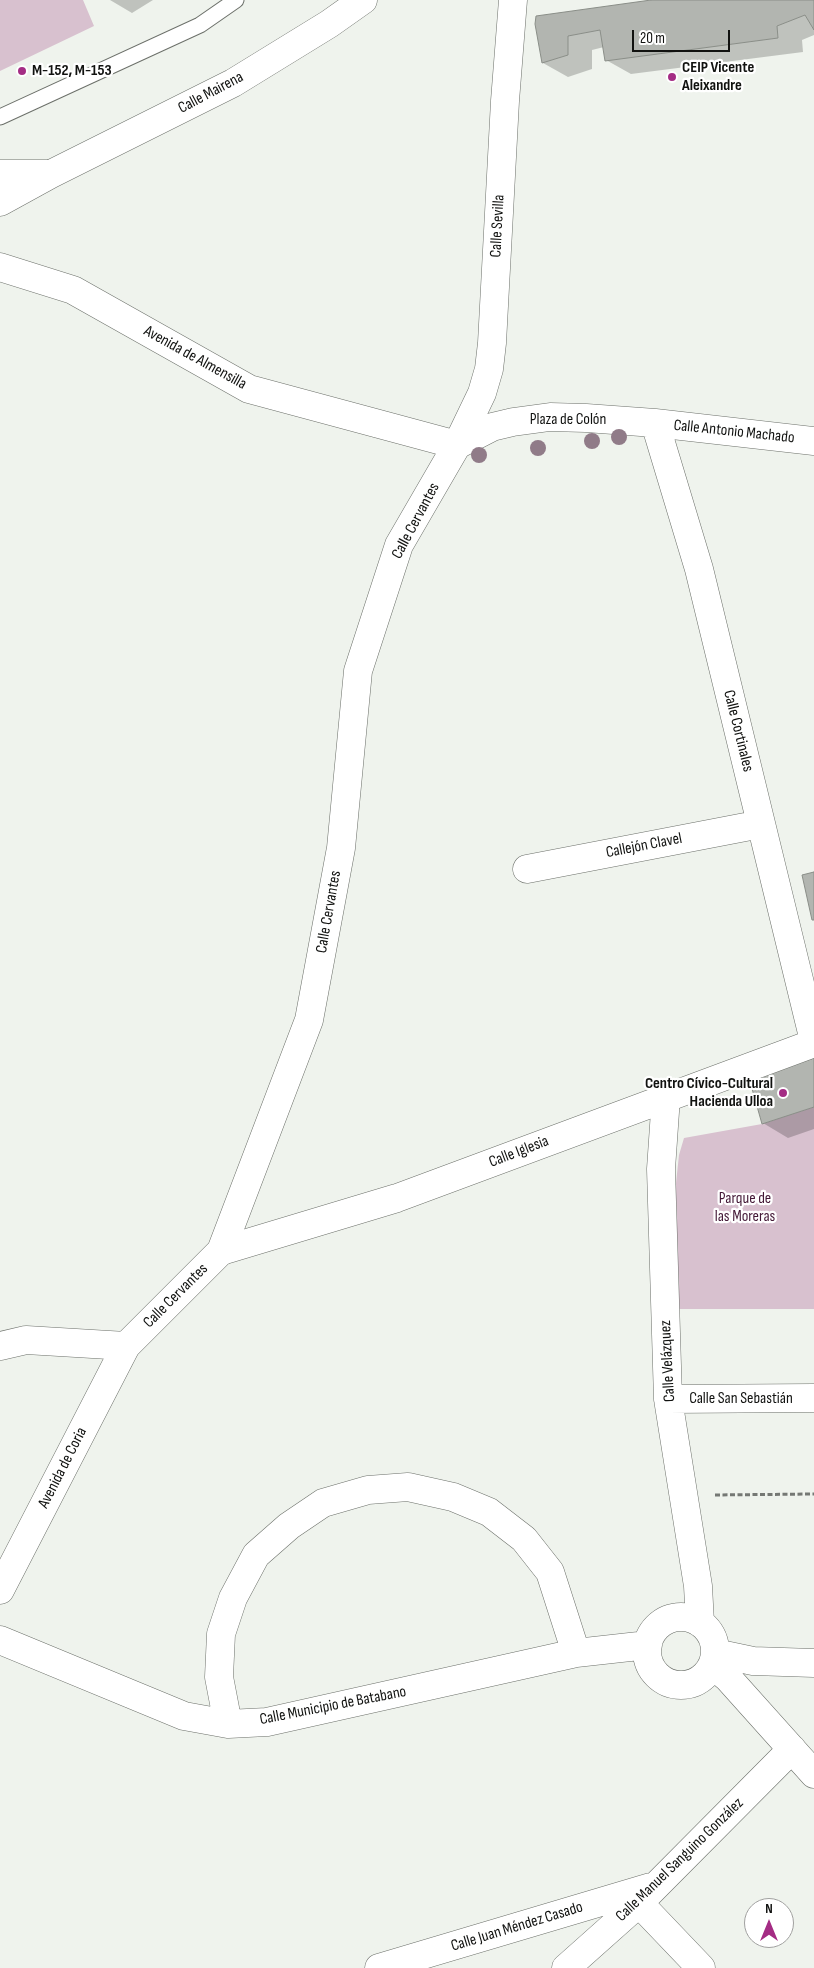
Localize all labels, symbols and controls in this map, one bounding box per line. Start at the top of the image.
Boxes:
scale bar [634,20,732,52]
text: 20 m [640,29,665,48]
place label: CEIP Vicente Aleixandre [682,58,754,96]
place label: M-152, M-153 [32,61,112,81]
marker: M-152, M-153 [16,65,28,77]
street label: Calle Mairena [175,68,247,118]
marker: CEIP Vicente Aleixandre [666,71,678,83]
street label: Calle Sevilla [487,194,509,258]
street label: Avenida de Almensilla [140,322,250,394]
street label: Plaza de Colón [530,410,606,430]
street label: Calle Antonio Machado [673,416,795,448]
street label: Calle Cervantes [388,480,444,562]
street label: Calle Cortinales [719,688,757,774]
street label: Callejón Clavel [604,829,684,863]
street label: Calle Cervantes [312,869,346,955]
place label: Centro Cívico-Cultural Hacienda Ulloa [645,1074,773,1112]
marker: Centro Cívico-Cultural Hacienda Ulloa [777,1087,789,1099]
street label: Calle Iglesia [486,1132,552,1172]
park label: Parque de las Moreras [715,1189,775,1227]
street label: Calle Cervantes [140,1260,212,1332]
street label: Calle Velázquez [656,1320,680,1402]
street label: Calle San Sebastián [689,1389,793,1409]
street label: Avenida de Coria [34,1424,92,1512]
street label: Calle Municipio de Batabano [258,1682,408,1730]
street label: Calle Manuel Sanguino González [612,1794,748,1926]
street label: Calle Juan Méndez Casado [449,1898,585,1956]
north arrow [744,1898,794,1948]
text: N [765,1900,773,1917]

